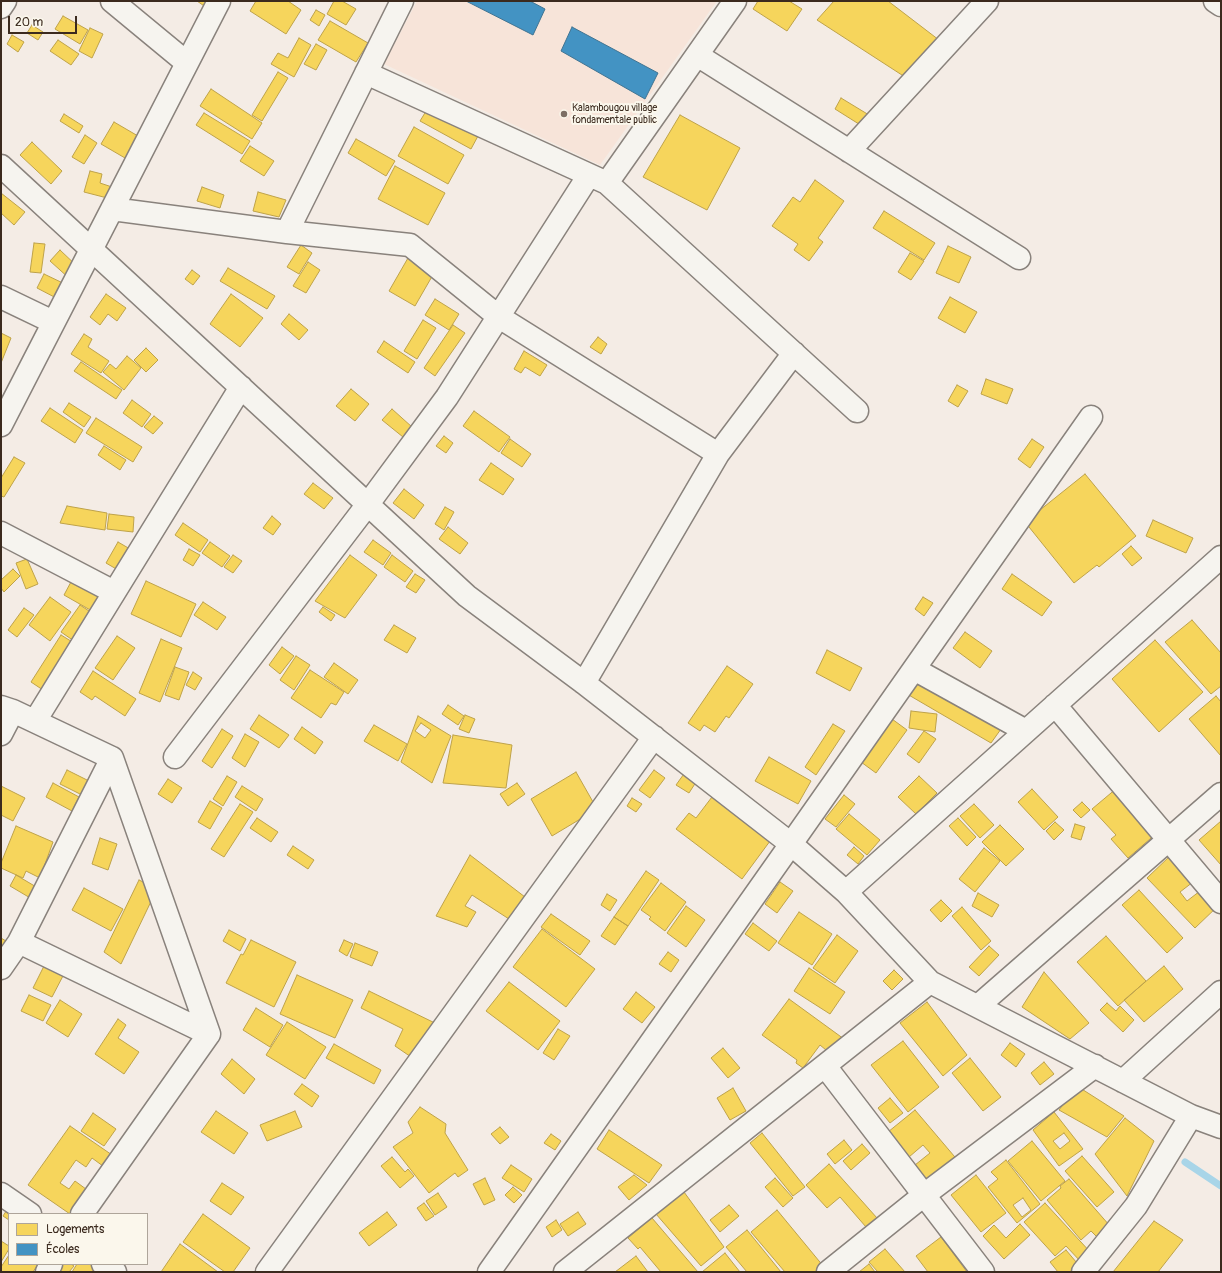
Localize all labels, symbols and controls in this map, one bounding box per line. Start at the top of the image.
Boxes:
scale bar [10,8,79,34]
text: 20 m [15,15,43,30]
place label: Kalambougou village fondamentale public [572,102,657,126]
marker: Kalambougou village fondamentale public [559,109,569,119]
legend [8,1213,148,1265]
text: Logements [46,1222,104,1237]
text: Écoles [46,1242,79,1257]

